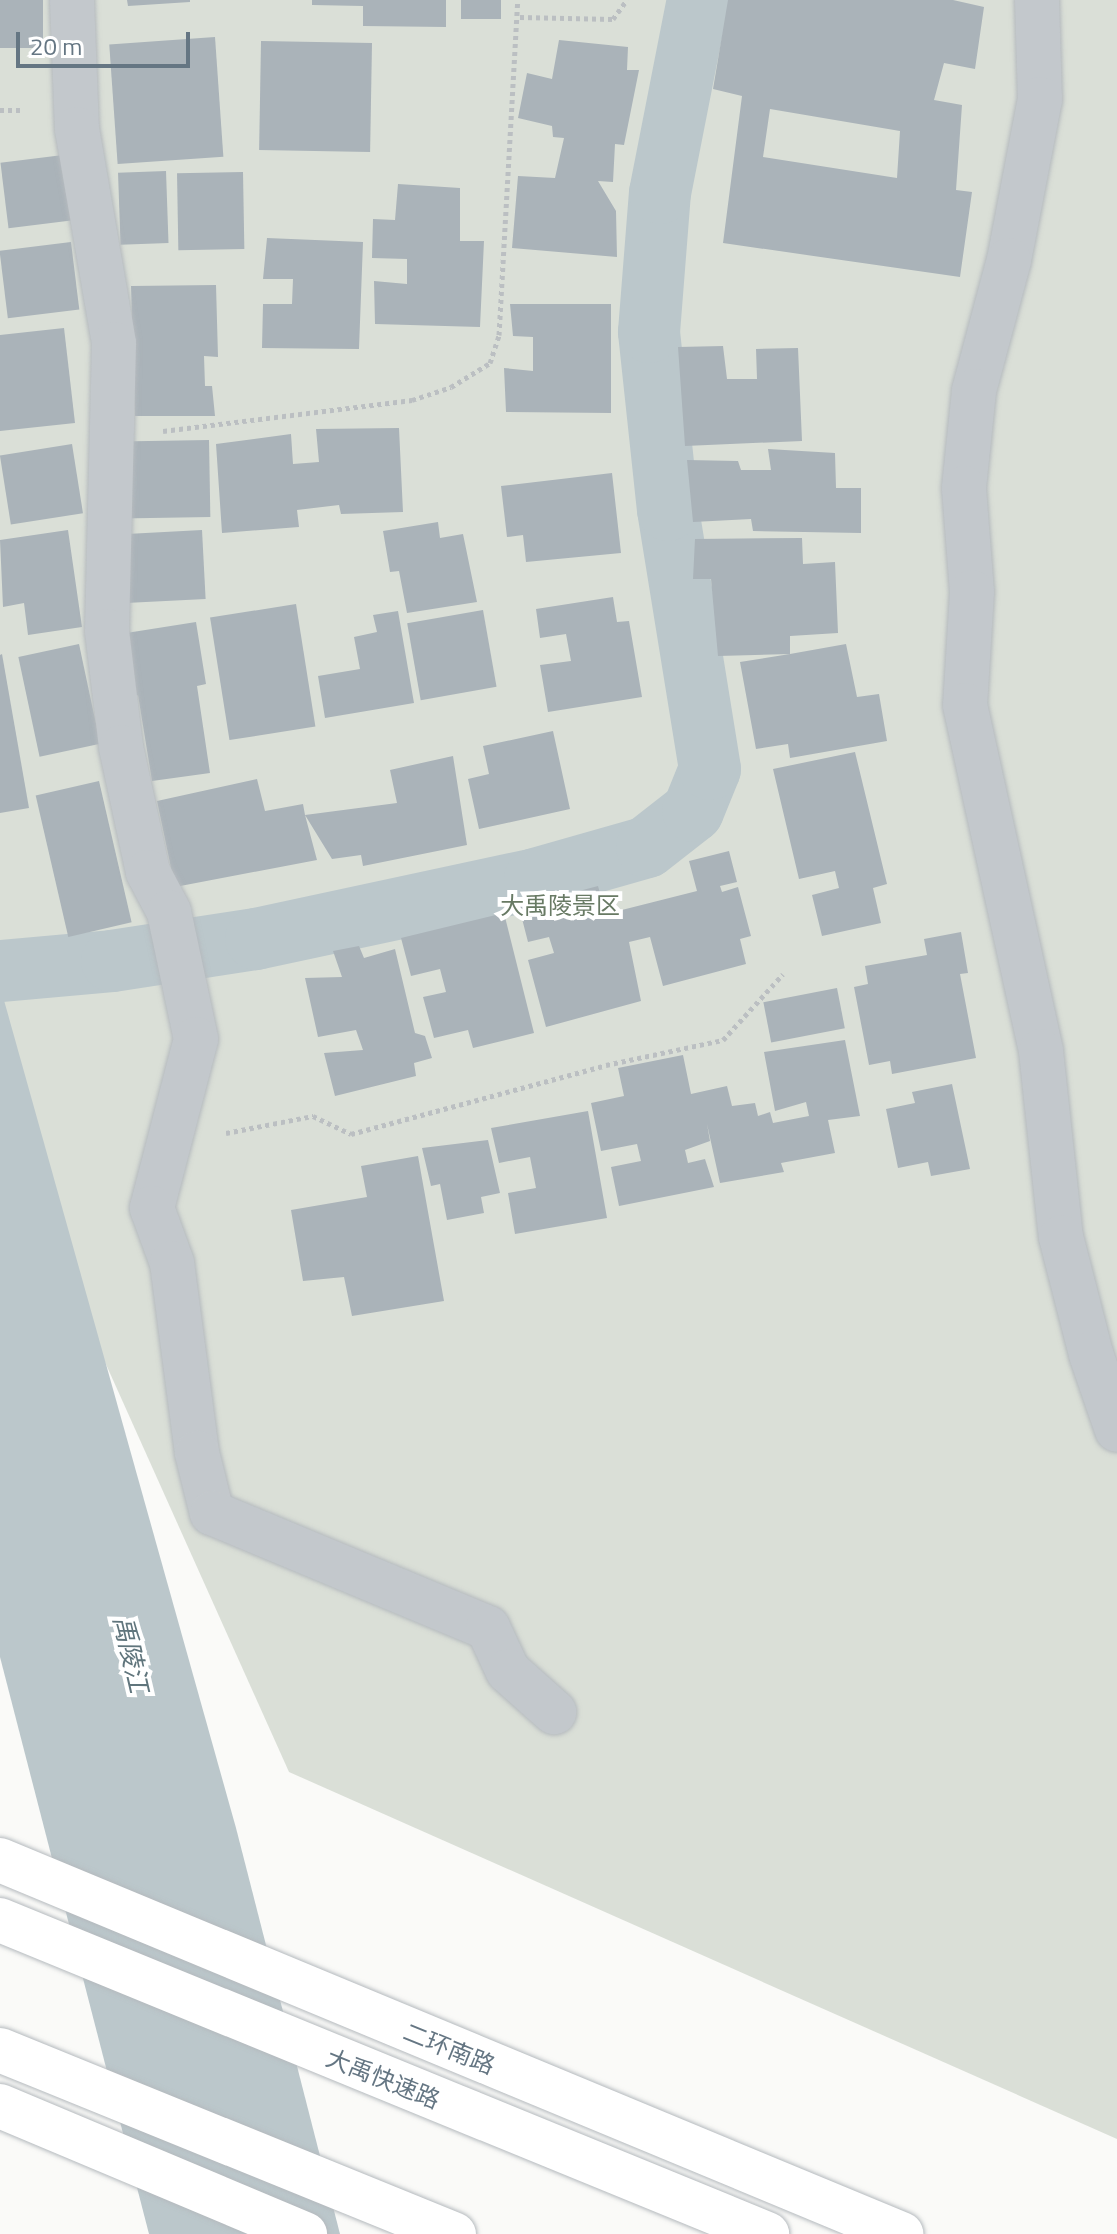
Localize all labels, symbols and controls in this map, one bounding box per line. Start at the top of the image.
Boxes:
scale bar [20,16,194,66]
text: 20 m [30,28,82,64]
park label: 大禹陵景区 [500,892,620,920]
water label: 禹陵江 [107,1612,155,1696]
street label: 二环南路 [399,2018,499,2080]
street label: 大禹快速路 [322,2043,444,2115]

